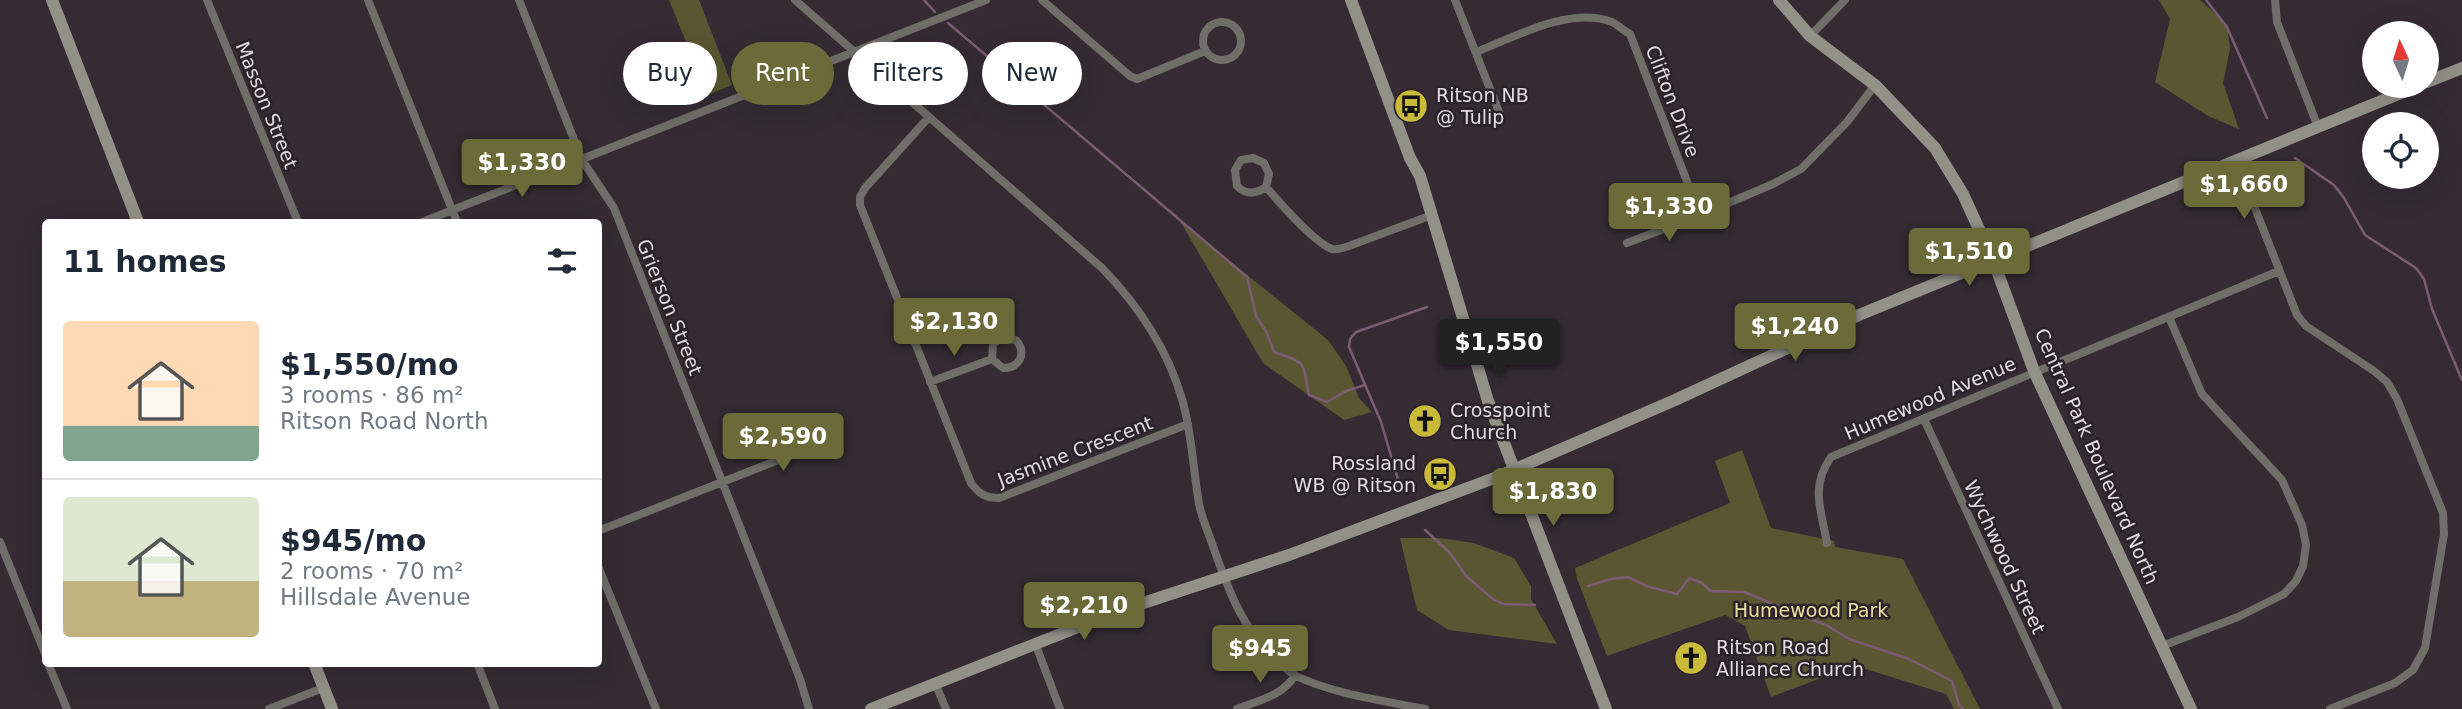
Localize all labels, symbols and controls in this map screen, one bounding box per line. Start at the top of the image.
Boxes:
north arrow [2362,21,2440,98]
map controls [2362,21,2439,189]
street label: Masson Street [231,38,303,172]
chip: Buy [623,42,717,105]
chip: Rent [731,42,834,105]
chip: Filters [848,42,968,105]
chip: New [982,42,1082,105]
street label: Clifton Drive [1642,42,1704,160]
place label: Ritson NB @ Tulip [1436,84,1529,128]
bus stop icon: Ritson NB @ Tulip [1392,87,1430,125]
button: locate [2362,112,2439,189]
pin: $1,330 [465,140,579,199]
text: $1,330 [478,149,566,175]
pin: $1,660 [2187,162,2301,221]
text: $1,660 [2200,171,2288,197]
pin: $1,330 [1612,184,1726,243]
text: $1,330 [1625,193,1713,219]
pin: $1,510 [1912,229,2026,288]
street label: Grierson Street [633,236,707,378]
text: $1,510 [1925,238,2013,264]
icon: filters [543,242,581,280]
text: 11 homes [63,244,227,279]
pin: $2,130 [897,298,1011,358]
pin: $1,240 [1738,304,1852,363]
text: $2,130 [910,308,998,334]
text: $1,240 [1751,313,1839,339]
pin: $1,550 [1442,320,1556,379]
street label: Central Park Boulevard North [2030,325,2164,587]
text: $1,550 [1455,329,1543,355]
text: $1,550/mo [280,347,459,382]
icon: home [119,349,203,433]
street label: Humewood Avenue [1841,352,2019,444]
text: 3 rooms · 86 m² [280,382,464,408]
place label: Crosspoint Church [1450,399,1551,443]
church icon: Crosspoint Church [1406,402,1444,440]
text: Ritson Road North [280,408,489,434]
street label: Jasmine Crescent [993,411,1156,491]
pin: $2,590 [726,414,840,473]
text: $2,590 [739,423,827,449]
place label: Rossland WB @ Ritson [1294,452,1416,496]
bus stop icon: Rossland WB @ Ritson [1421,455,1459,493]
pin: $1,830 [1496,468,1610,528]
street label: Wychwood Street [1960,477,2050,637]
text: $1,830 [1509,478,1597,504]
text: $945/mo [280,523,426,558]
icon: home [119,525,203,609]
text: 2 rooms · 70 m² [280,558,464,584]
pin: $2,210 [1027,582,1141,642]
text: Hillsdale Avenue [280,584,470,610]
text: $2,210 [1040,592,1128,618]
park label: Humewood Park [1734,599,1888,621]
pin: $945 [1219,626,1301,685]
text: $945 [1228,635,1292,661]
place label: Ritson Road Alliance Church [1716,636,1864,680]
church icon: Ritson Road Alliance Church [1672,639,1710,677]

